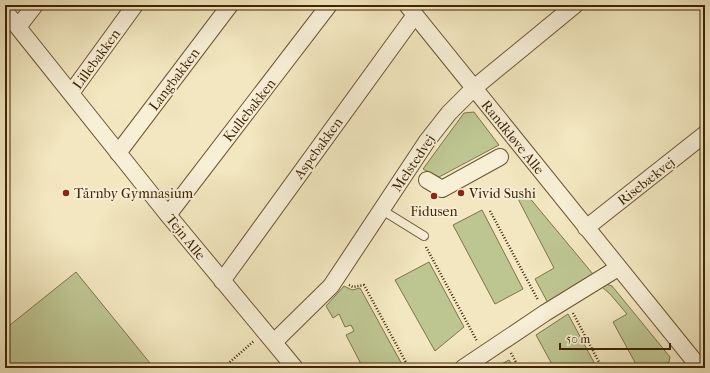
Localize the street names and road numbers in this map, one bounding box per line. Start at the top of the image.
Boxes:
street label: Lillebakken [69,26,124,93]
street label: Langbakken [145,45,203,114]
street label: Kullebakken [219,75,279,145]
street label: Randkløve Alle [477,97,548,178]
street label: Aspebakken [290,114,346,183]
street label: Melstedvej [388,131,439,195]
street label: Risebækvej [614,154,678,209]
street label: Tejn Alle [162,211,209,264]

